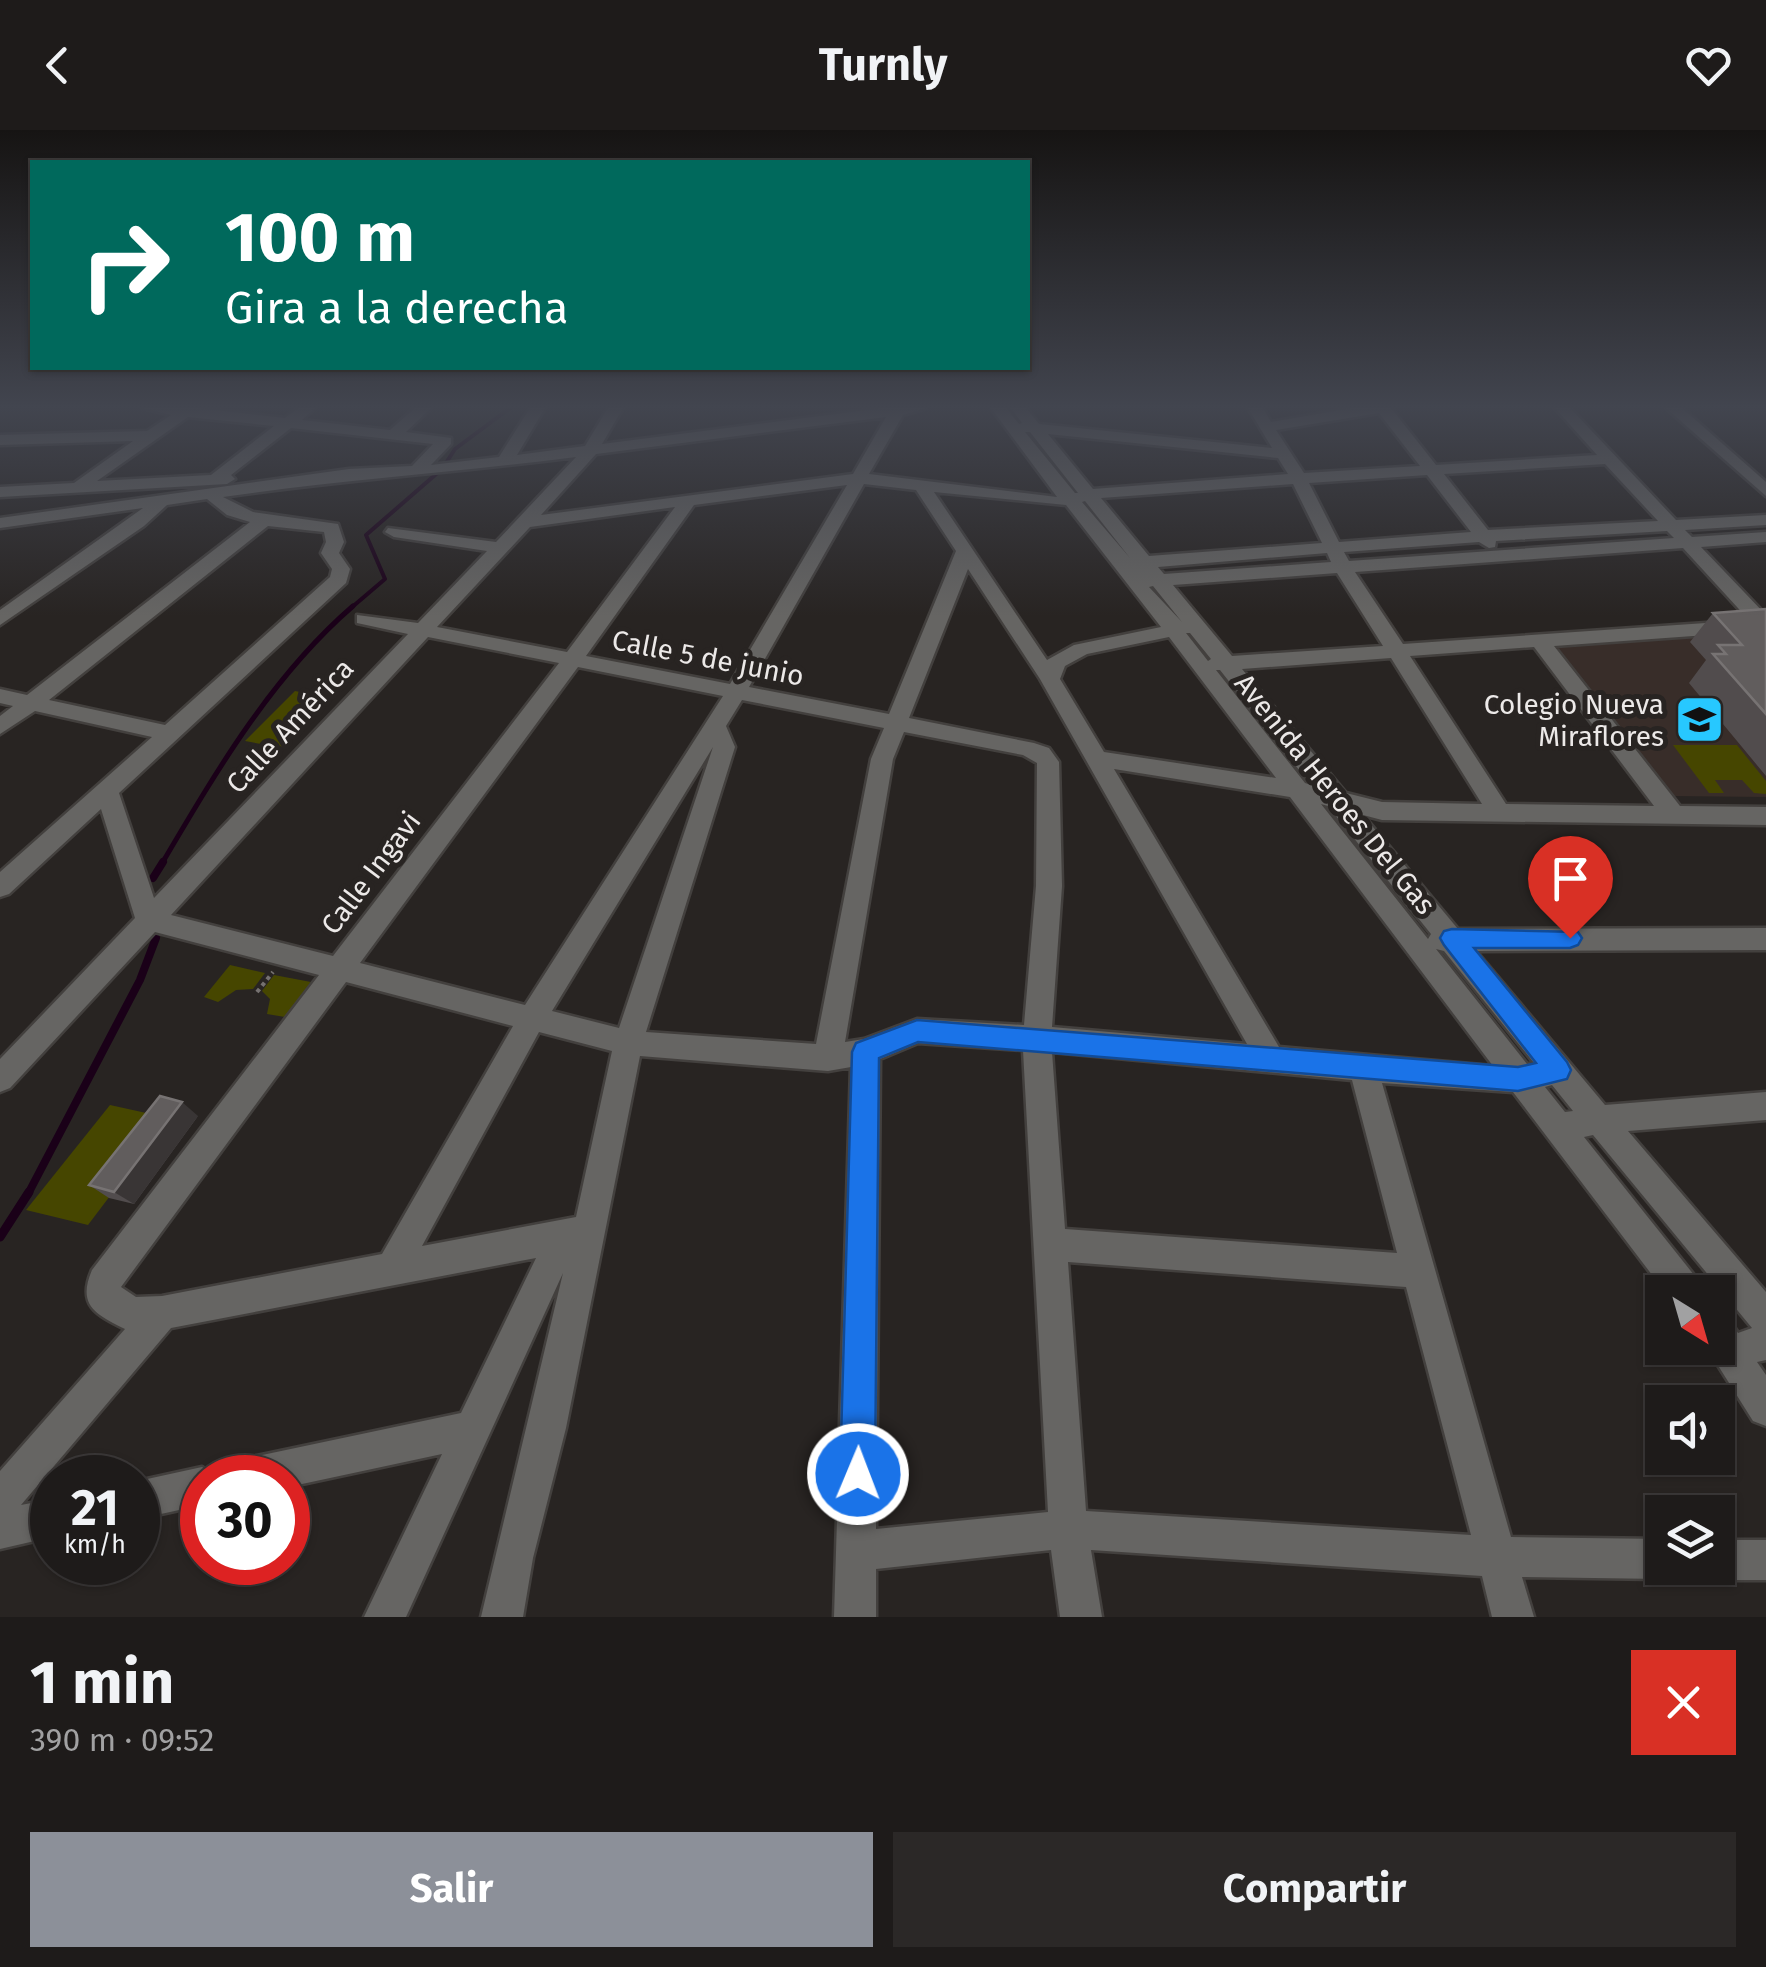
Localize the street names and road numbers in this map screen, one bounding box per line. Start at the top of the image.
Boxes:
street label: Calle 5 de junio [609,623,807,693]
street label: Calle América [219,652,361,800]
street label: Avenida Heroes Del Gas [1228,667,1442,921]
street label: Calle Ingavi [314,805,428,941]

